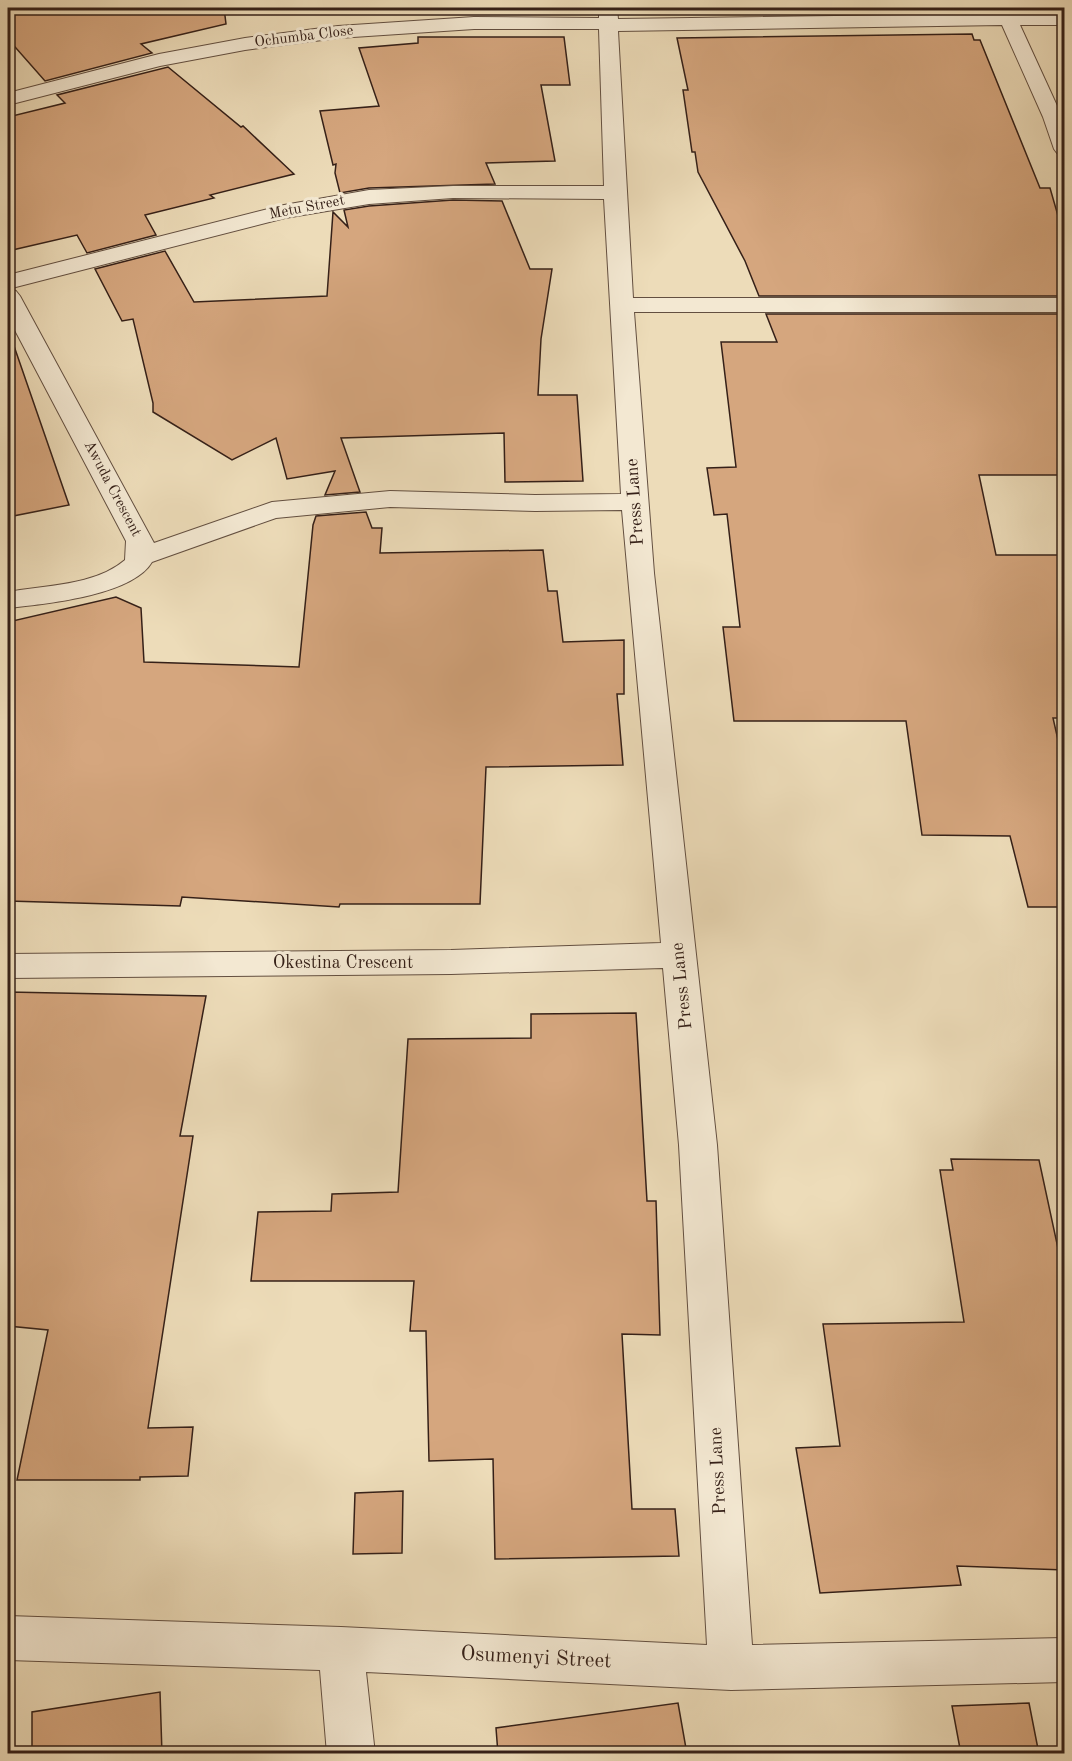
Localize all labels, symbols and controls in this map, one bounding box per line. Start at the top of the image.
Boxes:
street label: Ochumba Close [254,23,354,50]
street label: Metu Street [268,193,346,223]
street label: Awuda Crescent [80,439,144,539]
street label: Press Lane [623,458,647,546]
street label: Press Lane [668,942,696,1030]
street label: Okestina Crescent [273,954,413,972]
street label: Press Lane [707,1427,729,1515]
street label: Osumenyi Street [460,1644,612,1672]

